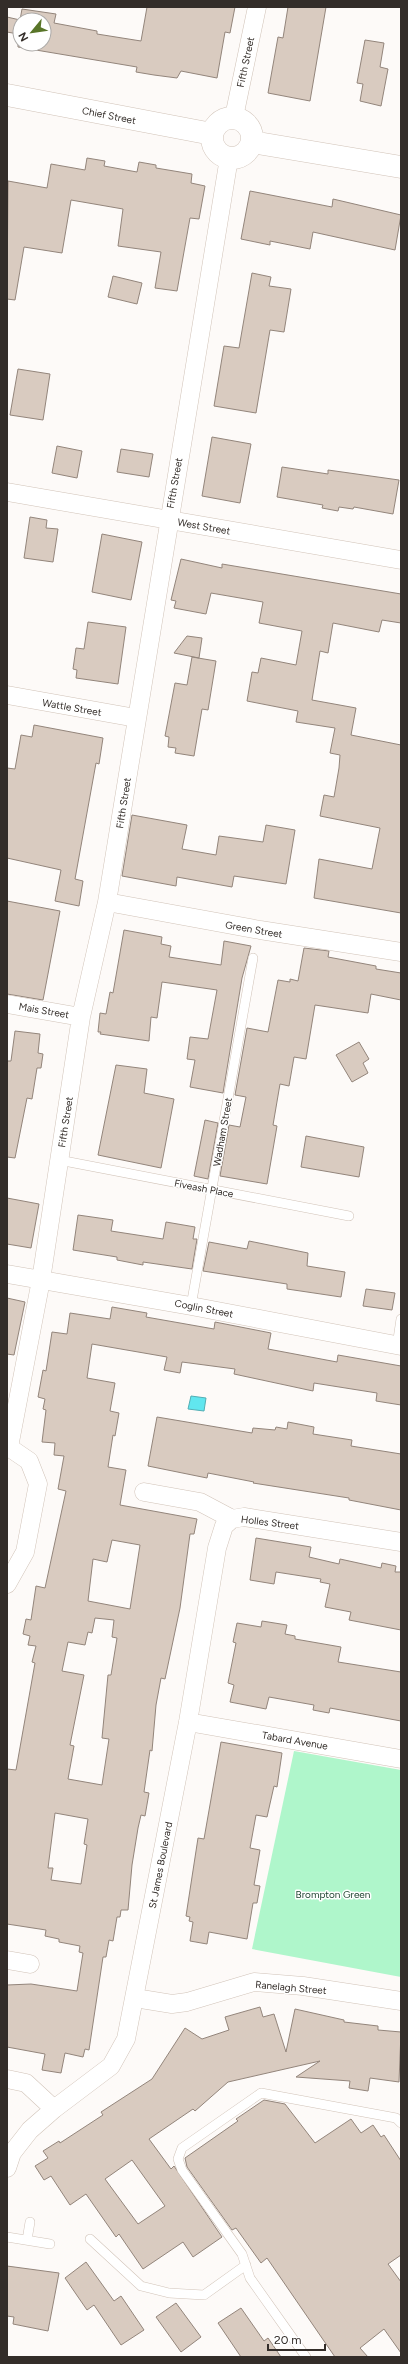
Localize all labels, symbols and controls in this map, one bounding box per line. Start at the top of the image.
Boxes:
north arrow [12,12,52,52]
text: N [16,30,31,43]
street label: Fifth Street [234,35,257,89]
street label: Chief Street [81,104,137,127]
street label: Fifth Street [164,457,185,509]
street label: West Street [176,515,232,538]
street label: Wattle Street [41,696,103,719]
street label: Fifth Street [113,777,134,829]
street label: Green Street [224,918,284,941]
street label: Mais Street [18,1000,70,1021]
street label: Fifth Street [55,1096,76,1148]
street label: Wadham Street [210,1096,235,1168]
street label: Fiveash Place [173,1176,235,1201]
street label: Coglin Street [173,1296,235,1321]
street label: Holles Street [240,1512,300,1533]
street label: Tabard Avenue [261,1728,329,1753]
street label: St James Boulevard [146,1820,175,1910]
park label: Brompton Green [296,1888,371,1901]
street label: Ranelagh Street [255,1978,327,1997]
scale bar [268,2326,325,2352]
text: 20 m [274,2333,302,2347]

